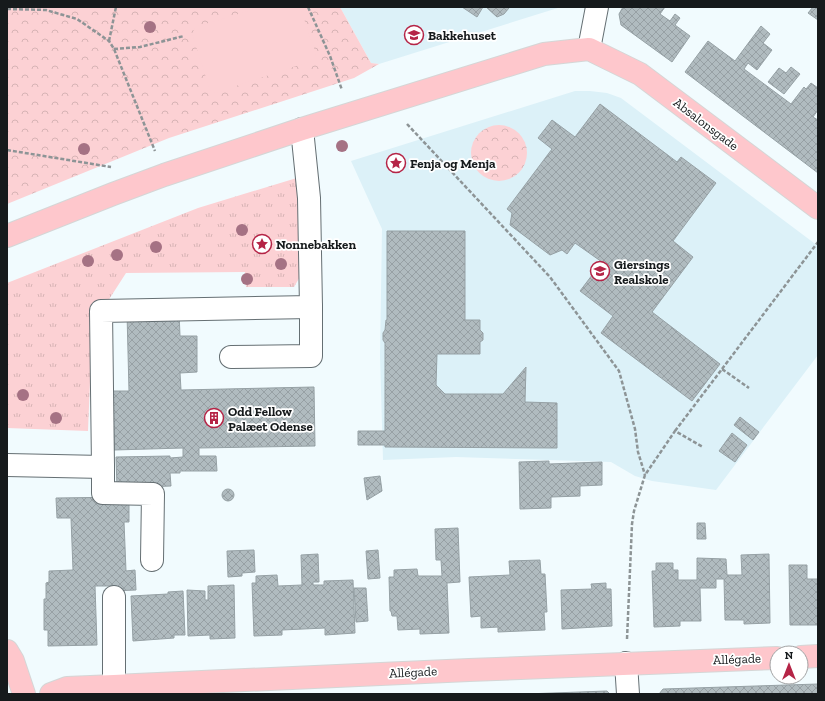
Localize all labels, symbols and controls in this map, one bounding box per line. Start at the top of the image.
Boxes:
school or university icon: Bakkehuset [403,24,425,46]
place label: Bakkehuset [428,28,497,43]
street label: Absalonsgade [671,95,741,153]
place icon: Fenja og Menja [385,152,407,174]
place label: Fenja og Menja [410,156,496,172]
place icon: Nonnebakken [251,233,273,255]
place label: Nonnebakken [276,237,356,252]
place label: Giersings Realskole [614,257,670,287]
school or university icon: Giersings Realskole [589,260,611,282]
place label: Odd Fellow Palæet Odense [228,404,314,434]
building icon: Odd Fellow Palæet Odense [203,407,225,429]
north arrow [769,645,809,685]
text: N [785,649,794,662]
street label: Allégade [713,651,761,667]
street label: Allégade [389,663,437,681]

